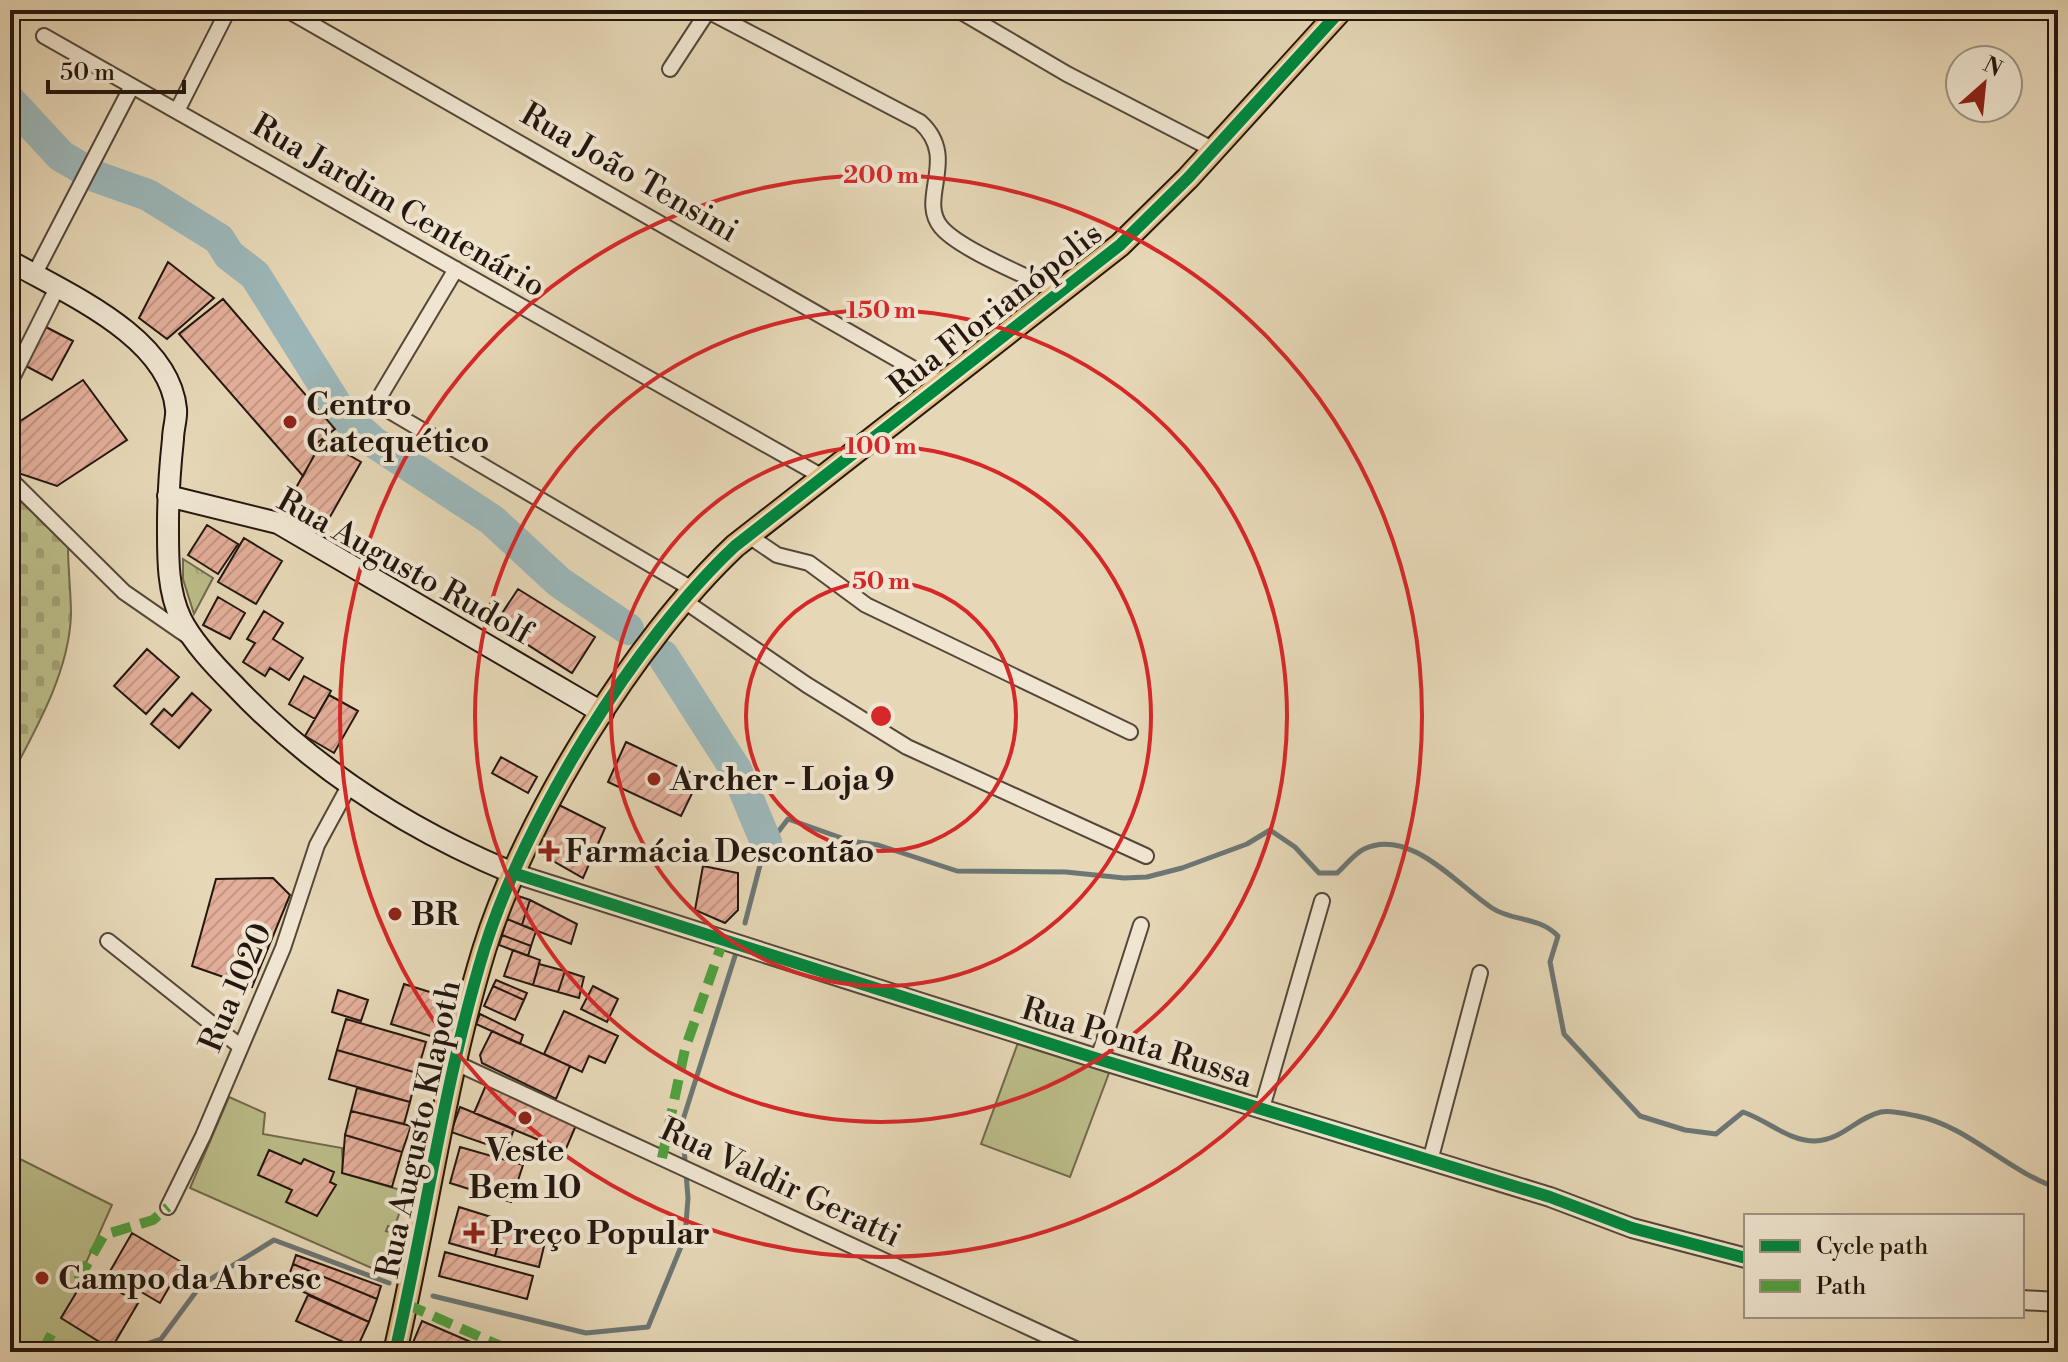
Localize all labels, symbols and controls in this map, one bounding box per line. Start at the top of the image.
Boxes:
scale bar [48,44,184,94]
north arrow [1944,44,2024,124]
text: N [1979,52,2007,84]
text: 50 m [60,58,115,88]
street label: Rua João Tensini [514,94,745,251]
street label: Rua Jardim Centenário [245,105,552,306]
text: 200 m [843,161,919,191]
street label: Rua Florianópolis [881,214,1111,406]
text: 150 m [846,296,916,326]
place label: Centro Catequético [306,385,489,462]
marker: Centro Catequético [281,413,299,431]
text: 100 m [845,432,917,462]
street label: Rua Augusto Rudolf [270,480,540,654]
text: 50 m [852,567,910,597]
centre of rings [867,702,895,730]
place label: Archer - Loja 9 [669,760,895,800]
marker: Archer - Loja 9 [645,770,663,788]
place label: Farmácia Descontão [565,832,874,872]
marker: Farmácia Descontão [540,842,558,860]
place label: BR [411,895,460,935]
marker: BR [386,905,404,923]
street label: Rua 1020 [191,917,281,1058]
street label: Rua Augusto Klapoth [368,977,470,1282]
street label: Rua Ponta Russa [1017,989,1258,1097]
marker: Veste Bem 10 [516,1109,534,1127]
street label: Rua Valdir Geratti [654,1110,907,1256]
place label: Veste Bem 10 [468,1131,582,1208]
place label: Preço Popular [490,1214,710,1254]
legend [1744,1214,2024,1318]
marker: Preço Popular [465,1224,483,1242]
text: Cycle path [1816,1232,1928,1262]
place label: Campo da Abresc [58,1259,322,1299]
marker: Campo da Abresc [33,1269,51,1287]
text: Path [1816,1272,1866,1302]

